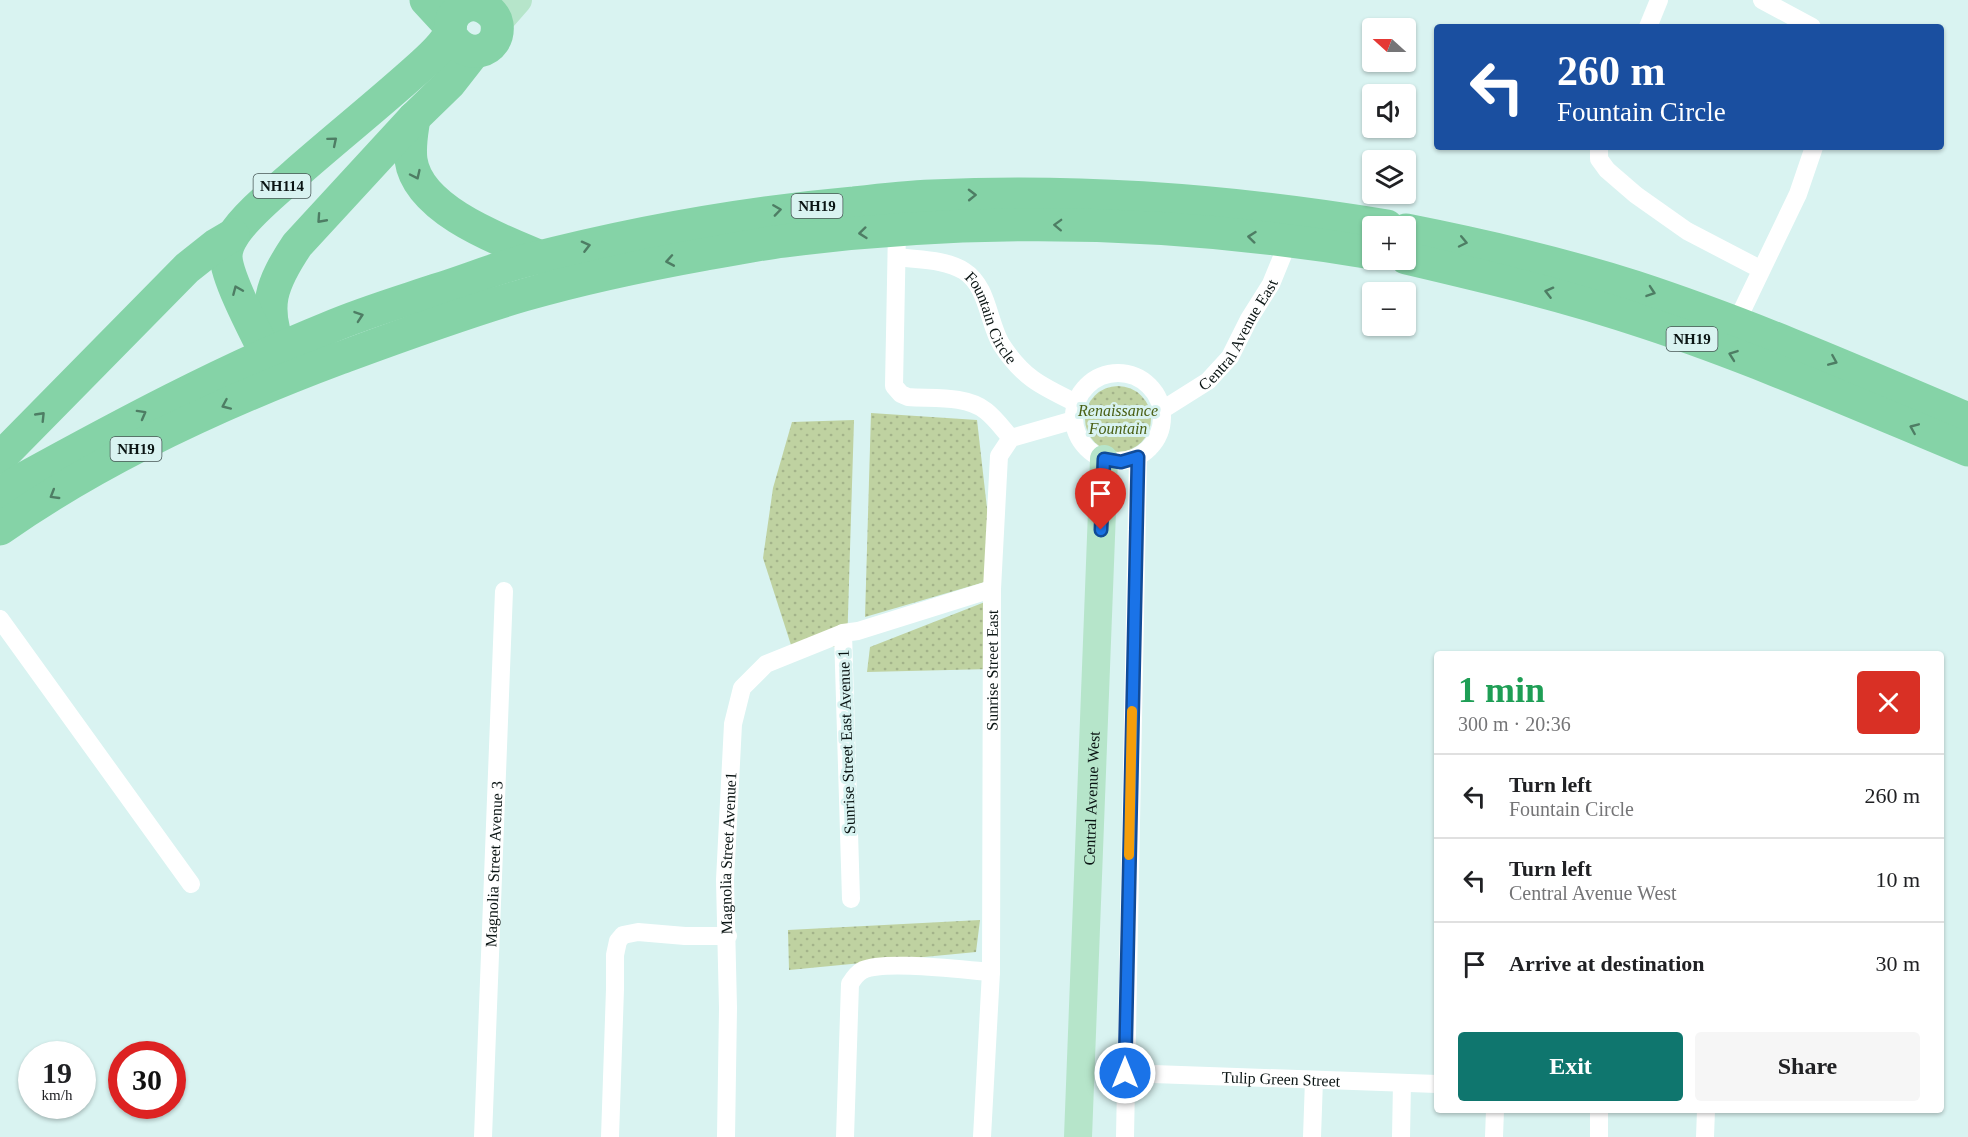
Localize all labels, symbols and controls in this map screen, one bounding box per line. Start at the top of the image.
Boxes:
north arrow [1362,18,1416,72]
map controls [1362,18,1416,336]
icon: left [1458,48,1536,126]
text: 260 m [1557,48,1666,94]
button: sound [1362,84,1416,138]
text: Fountain Circle [1557,97,1726,127]
one-way arrow [326,138,337,149]
button: layers [1362,150,1416,204]
one-way arrow [409,168,421,179]
road number: NH114 [254,174,310,198]
one-way arrow [967,189,976,201]
road number: NH19 [792,194,842,218]
one-way arrow [773,205,782,217]
one-way arrow [317,212,328,223]
button: + [1362,216,1416,270]
one-way arrow [1053,219,1062,231]
one-way arrow [858,226,867,239]
one-way arrow [1248,231,1257,243]
one-way arrow [1457,235,1467,248]
one-way arrow [581,241,591,254]
one-way arrow [665,254,675,267]
street label: Fountain Circle [962,268,1020,367]
street label: Central Avenue East [1196,276,1281,394]
button: − [1362,282,1416,336]
one-way arrow [232,285,244,296]
one-way arrow [1645,285,1656,298]
one-way arrow [1544,287,1554,300]
one-way arrow [354,311,364,324]
road number: NH19 [1666,327,1718,351]
one-way arrow [1728,350,1739,362]
one-way arrow [1827,354,1838,366]
one-way arrow [221,398,232,410]
park label: Renaissance Fountain [1077,402,1158,437]
one-way arrow [136,410,146,421]
one-way arrow [33,413,44,424]
one-way arrow [1909,423,1920,435]
road number: NH19 [110,437,162,461]
pin [1075,468,1126,530]
icon: arrive [1084,477,1117,510]
one-way arrow [49,488,60,500]
street label: Sunrise Street East [984,609,1001,731]
street label: Sunrise Street East Avenue 1 [835,649,858,835]
text: 1 min [1458,670,1545,710]
button: close [1857,671,1920,734]
text: 300 m · 20:36 [1458,713,1571,735]
street label: Central Avenue West [1080,730,1103,866]
street label: Magnolia Street Avenue1 [717,772,740,934]
text: Turn left [1509,772,1592,797]
icon: left [1458,780,1491,813]
street label: Magnolia Street Avenue 3 [482,781,506,948]
text: 260 m [1864,783,1920,808]
text: Fountain Circle [1509,798,1634,820]
text: Turn left [1509,856,1592,881]
icon: left [1458,864,1491,897]
text: 10 m [1875,867,1920,892]
text: Central Avenue West [1509,882,1677,904]
icon: arrive [1458,948,1491,981]
text: Arrive at destination [1509,951,1705,976]
text: 30 m [1875,951,1920,976]
button: Exit [1458,1032,1683,1101]
button: Share [1695,1032,1920,1101]
speed limit sign: 30 [108,1041,186,1119]
position arrow [1093,1041,1157,1105]
text: 19 [42,1056,72,1089]
street label: Tulip Green Street [1221,1068,1341,1090]
text: km/h [42,1087,72,1103]

